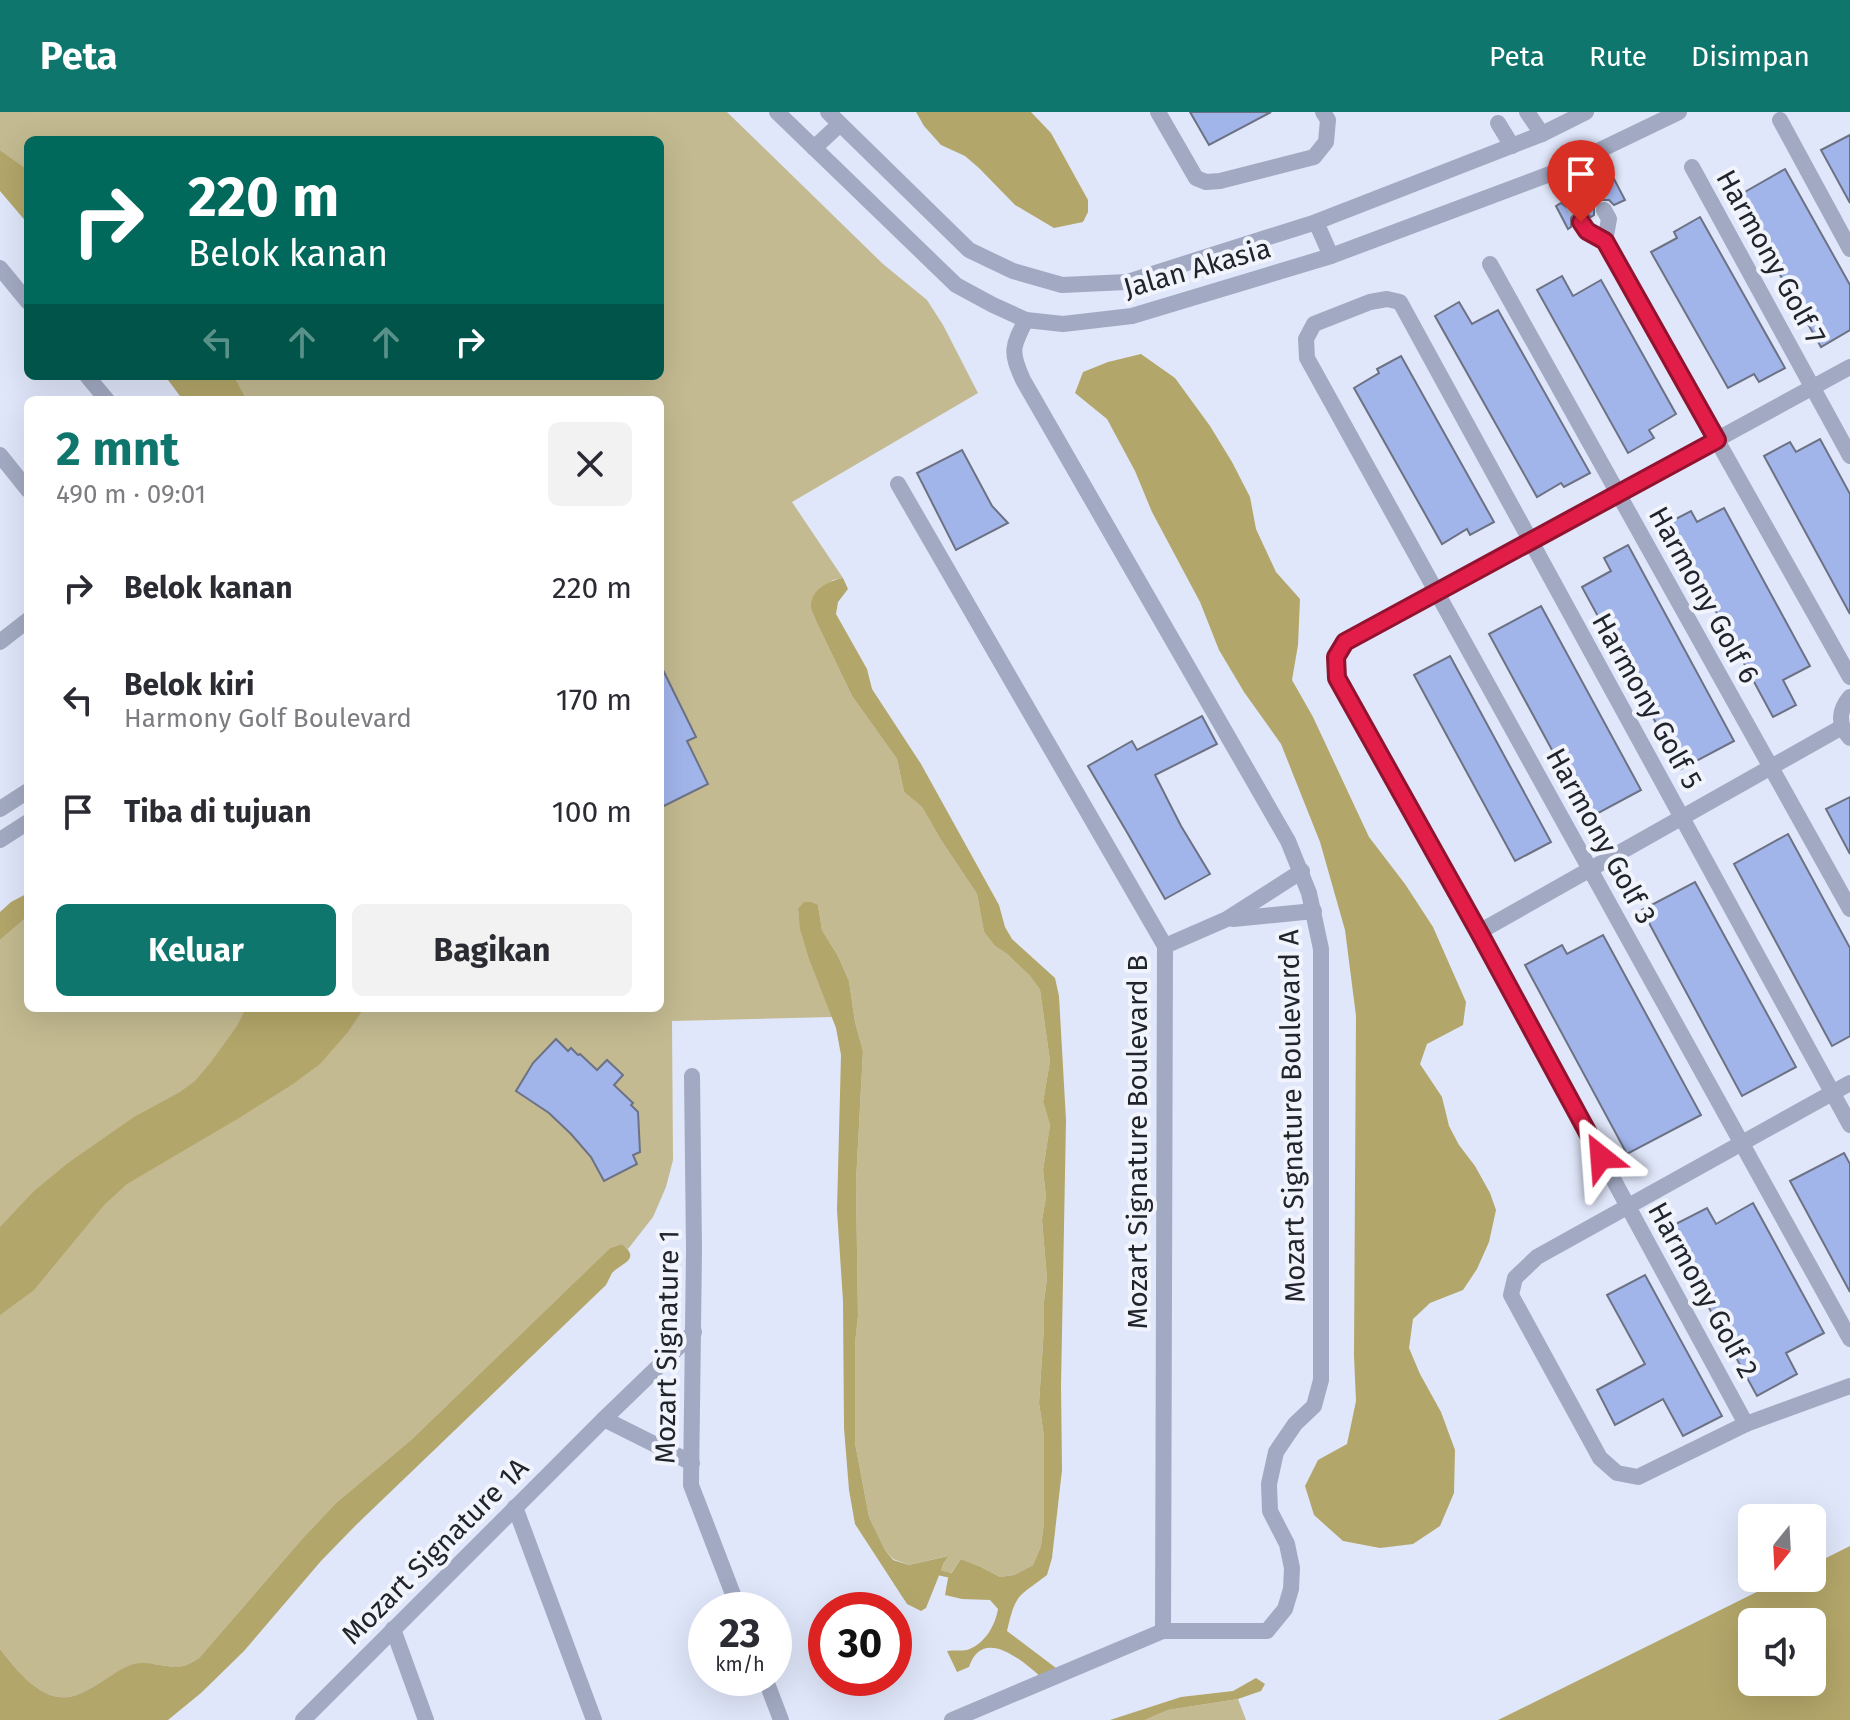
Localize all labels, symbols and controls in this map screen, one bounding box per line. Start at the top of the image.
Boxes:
text: Peta [40,33,118,79]
text: Peta [1489,40,1545,73]
text: Rute [1589,40,1647,73]
text: Disimpan [1691,40,1810,73]
pin [1547,140,1615,222]
icon: arrive [1559,152,1603,196]
text: 220 m [188,164,339,231]
street label: Harmony Golf 7 [1709,164,1833,350]
icon: right [56,168,160,272]
street label: Jalan Akasia [1120,231,1274,305]
text: Belok kanan [188,232,388,276]
icon: left [196,320,240,364]
icon: ahead [280,320,324,364]
icon: ahead [364,320,408,364]
icon: right [448,320,492,364]
text: 2 mnt [56,420,179,478]
button: close [548,422,632,506]
text: 490 m · 09:01 [56,479,206,510]
street label: Harmony Golf 6 [1642,501,1766,689]
icon: right [56,566,100,610]
text: Belok kanan [124,570,293,606]
text: 220 m [552,570,632,606]
street label: Harmony Golf 5 [1585,607,1709,795]
text: Belok kiri [124,667,255,703]
icon: left [56,678,100,722]
text: 170 m [556,682,632,718]
text: Harmony Golf Boulevard [124,703,412,734]
street label: Harmony Golf 3 [1539,742,1663,930]
icon: arrive [56,790,100,834]
text: Tiba di tujuan [124,794,311,830]
text: 100 m [552,794,632,830]
button: Keluar [56,904,336,996]
button: Bagikan [352,904,632,996]
street label: Mozart Signature Boulevard A [1272,929,1312,1303]
street label: Mozart Signature Boulevard B [1121,955,1154,1329]
position arrow [1559,1115,1643,1199]
street label: Harmony Golf 2 [1641,1196,1765,1384]
street label: Mozart Signature 1 [648,1230,686,1464]
street label: Mozart Signature 1A [335,1451,535,1651]
north arrow [1738,1504,1826,1592]
map controls [1738,1504,1826,1696]
speed limit sign: 30 [808,1592,912,1696]
button: sound [1738,1608,1826,1696]
text: 23 [719,1610,761,1658]
text: km/h [715,1652,765,1676]

